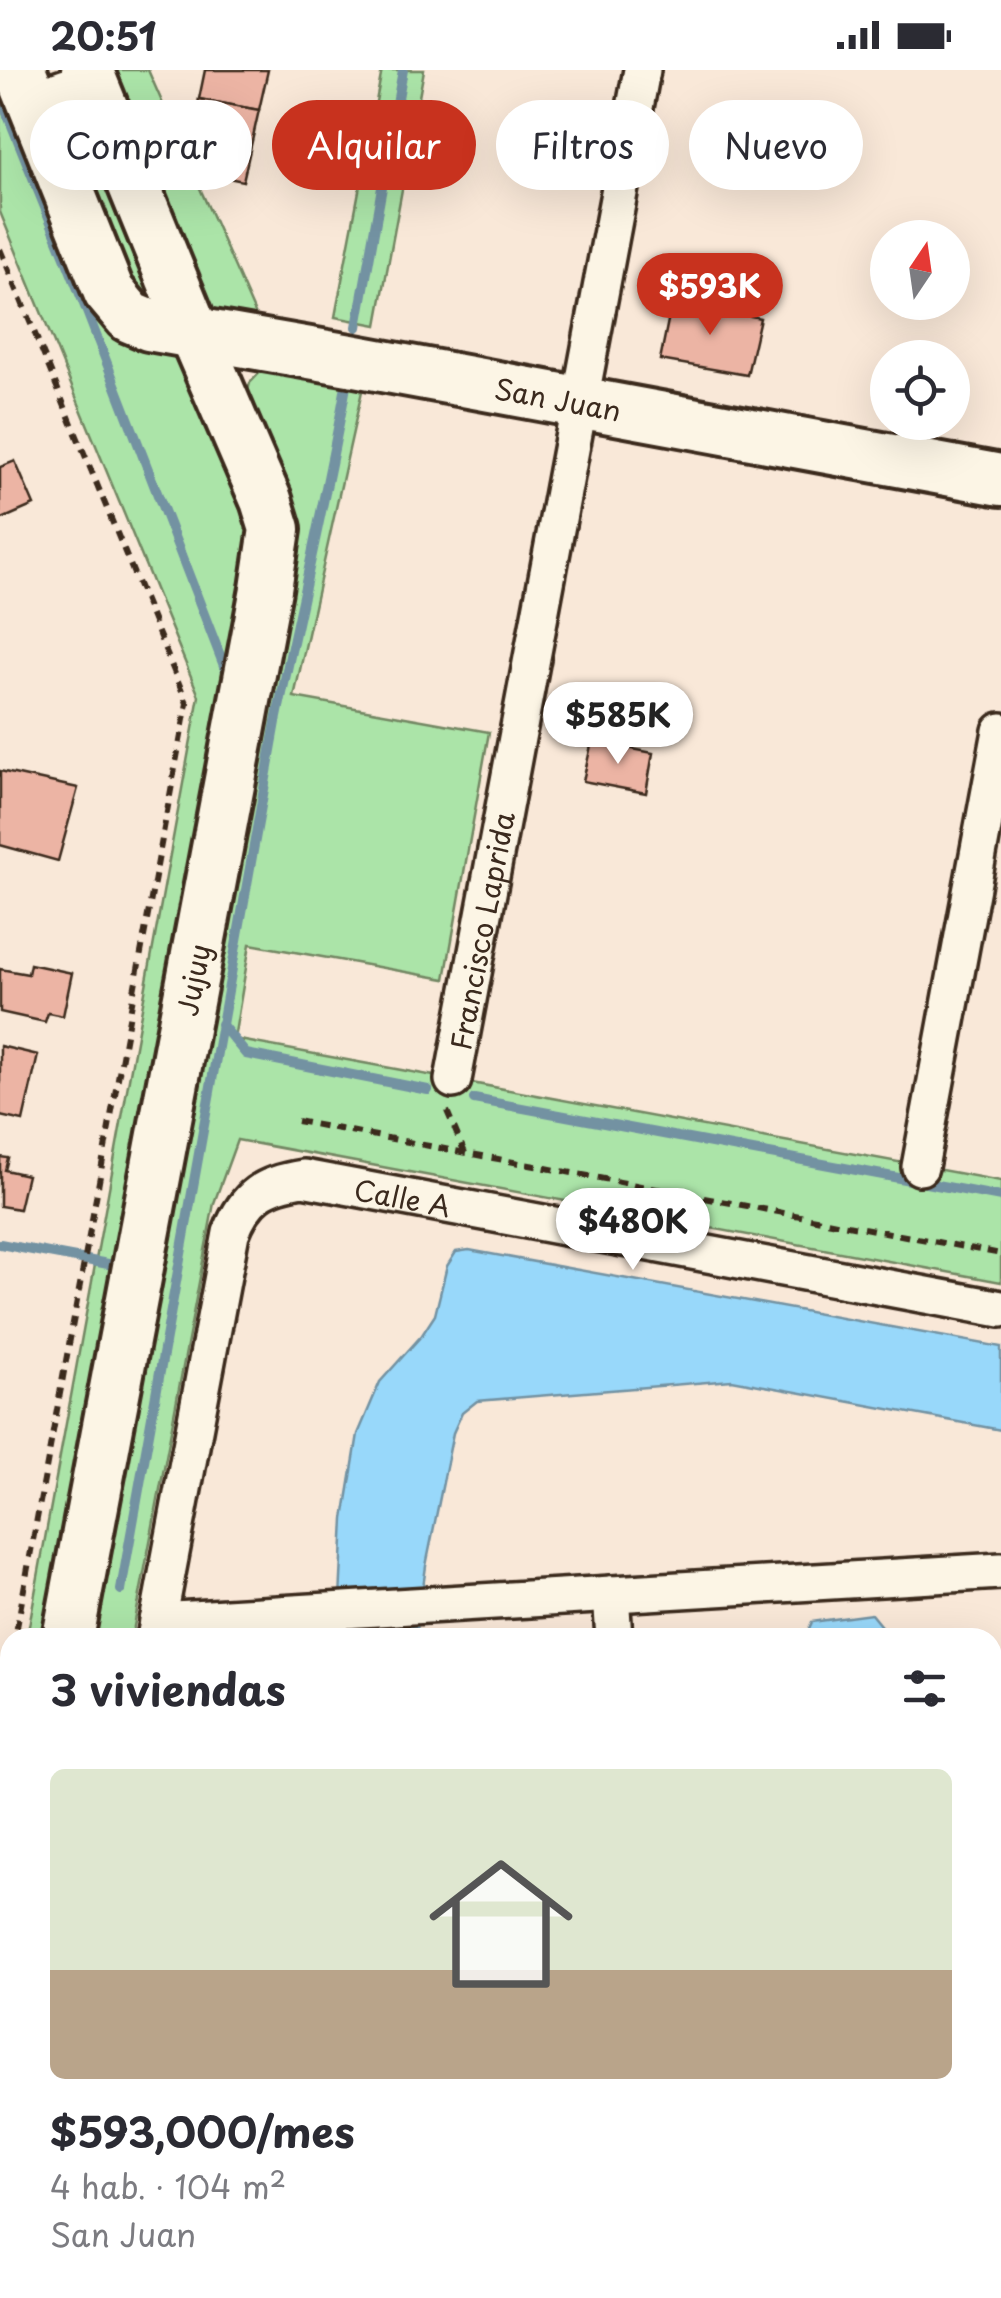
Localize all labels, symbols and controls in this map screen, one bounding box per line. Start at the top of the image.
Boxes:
text: 20:51 [50,7,156,64]
chip: Comprar [30,100,252,190]
chip: Alquilar [272,100,476,190]
chip: Filtros [496,100,669,190]
chip: Nuevo [689,100,863,190]
north arrow [870,220,970,320]
map controls [870,220,970,440]
pin: $593K [640,253,780,338]
text: $593K [659,261,761,309]
button: locate [870,340,970,440]
street label: San Juan [491,366,625,431]
pin: $585K [548,682,688,767]
text: $585K [565,690,671,738]
street label: Francisco Laprida [438,808,524,1053]
street label: Jujuy [164,940,220,1019]
street label: Calle A [351,1167,455,1227]
pin: $480K [563,1188,703,1273]
text: $480K [578,1196,688,1244]
text: 3 viviendas [50,1657,286,1720]
icon: filters [897,1661,952,1716]
icon: home [411,1834,591,2014]
text: $593,000/mes [50,2099,355,2162]
text: 4 hab. · 104 m² [50,2162,286,2210]
text: San Juan [50,2210,196,2258]

